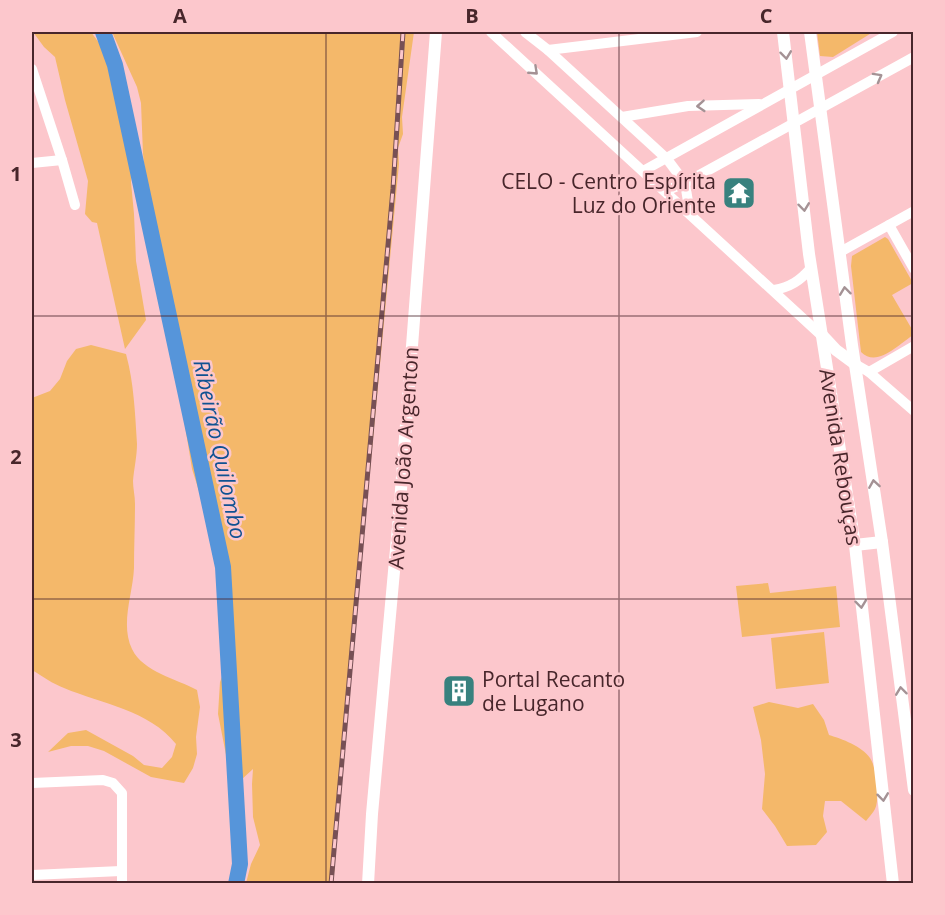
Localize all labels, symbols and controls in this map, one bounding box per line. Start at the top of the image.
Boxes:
text: A [173,2,187,29]
text: B [465,2,479,29]
text: C [760,2,773,29]
one-way arrow [779,50,792,59]
one-way arrow [528,64,538,75]
one-way arrow [872,73,883,84]
one-way arrow [696,99,705,112]
text: 1 [10,160,22,187]
place label: CELO - Centro Espírita Luz do Oriente [501,167,716,219]
temple icon: CELO - Centro Espírita Luz do Oriente [721,175,757,211]
one-way arrow [797,202,810,211]
one-way arrow [839,286,852,296]
street label: Avenida João Argenton [381,346,425,570]
water label: Ribeirão Quilombo [187,356,255,542]
street label: Avenida Rebouças [813,367,869,547]
text: 2 [10,443,22,470]
one-way arrow [868,479,880,488]
one-way arrow [854,599,867,608]
place label: Portal Recanto de Lugano [482,665,625,717]
building icon: Portal Recanto de Lugano [441,673,477,709]
one-way arrow [895,686,908,695]
text: 3 [10,726,22,753]
one-way arrow [877,793,889,802]

